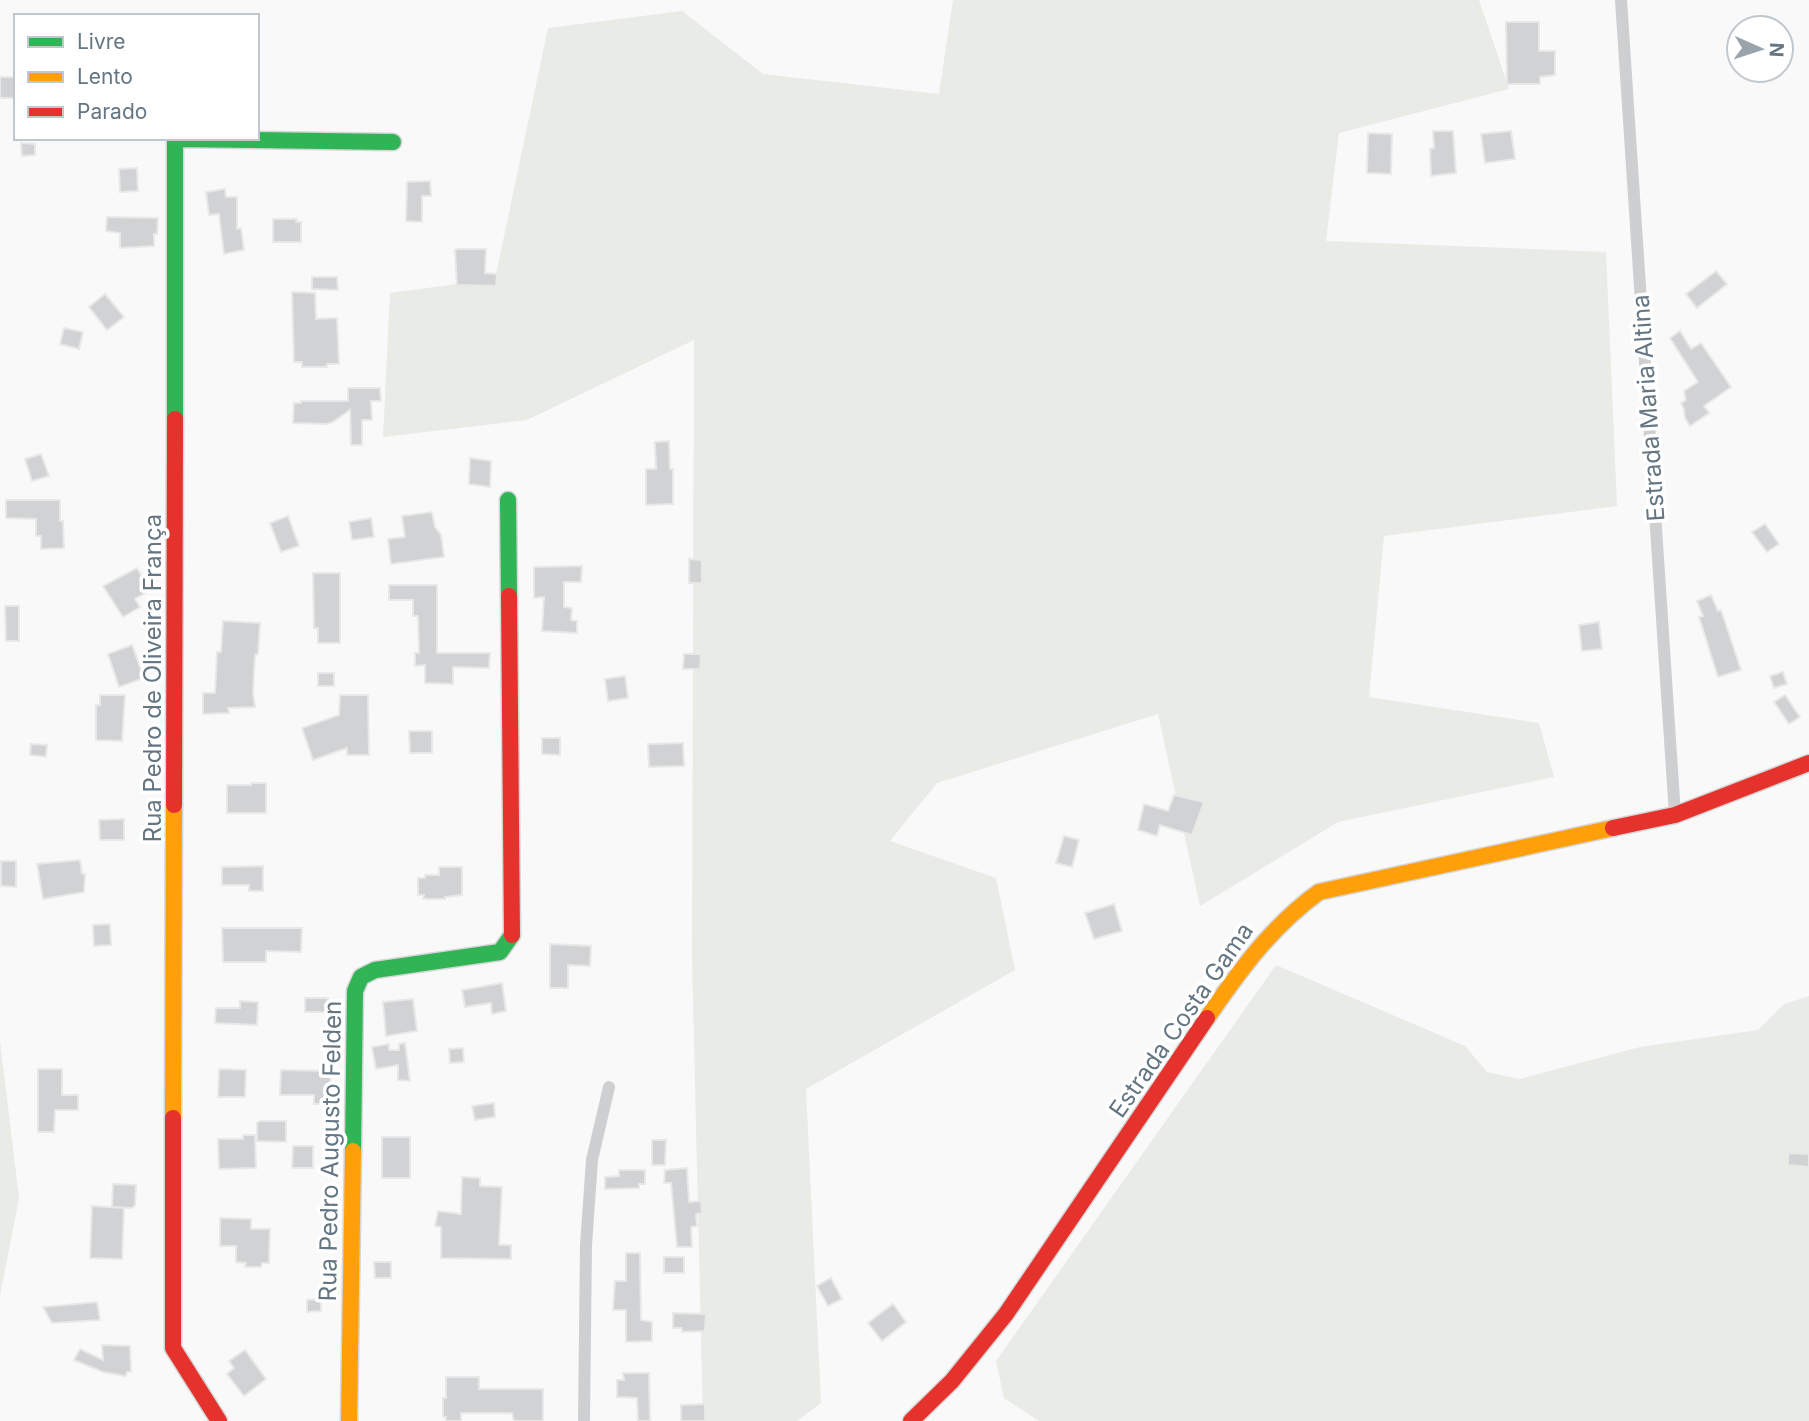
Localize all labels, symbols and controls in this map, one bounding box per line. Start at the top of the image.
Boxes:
legend [14,14,259,140]
north arrow [1725,14,1795,84]
text: Livre [77,29,126,54]
text: N [1765,42,1788,58]
text: Lento [77,64,133,89]
text: Parado [77,99,147,124]
street label: Estrada Maria Altina [1626,294,1670,522]
street label: Rua Pedro de Oliveira França [138,514,167,842]
street label: Estrada Costa Gama [1103,917,1259,1123]
street label: Rua Pedro Augusto Felden [313,1001,347,1301]

